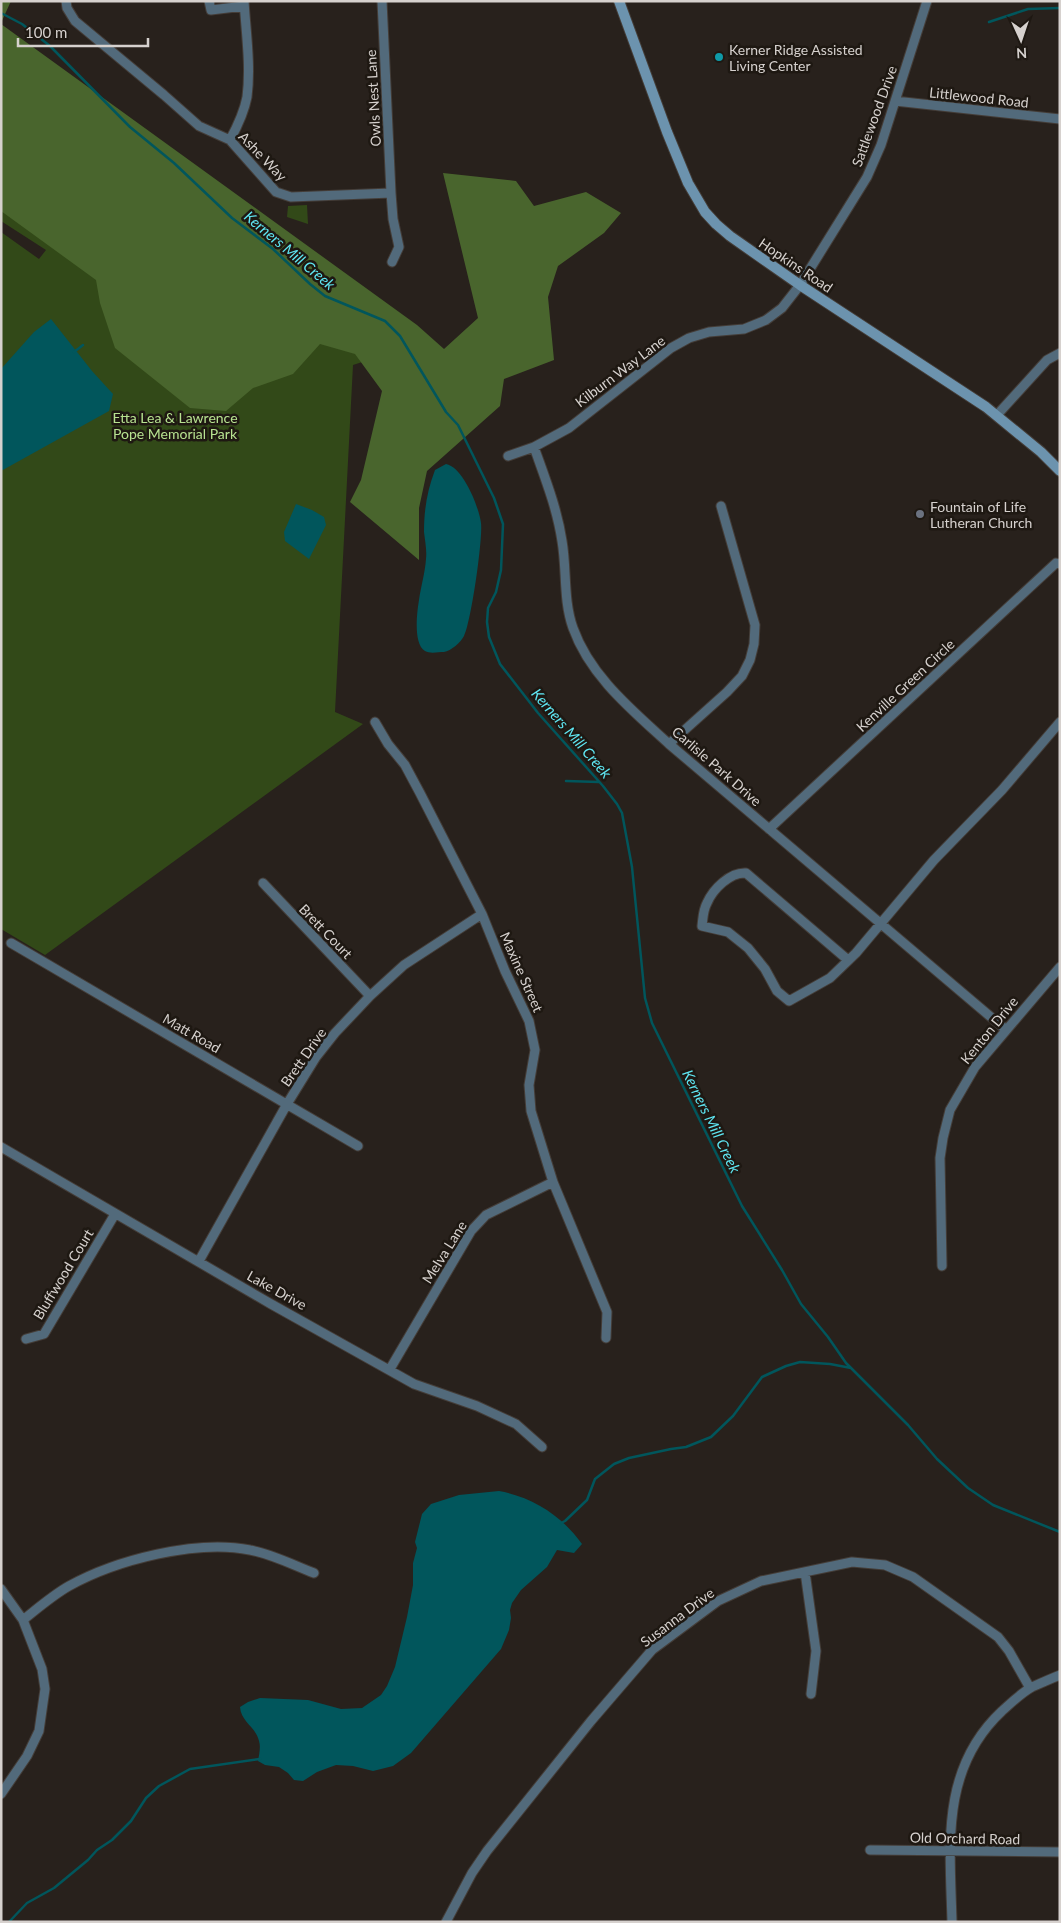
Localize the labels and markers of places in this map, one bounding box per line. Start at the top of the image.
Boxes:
place label: Kerner Ridge Assisted Living Center [729,41,863,74]
marker: Kerner Ridge Assisted Living Center [713,51,725,63]
place label: Fountain of Life Lutheran Church [930,498,1032,531]
marker: Fountain of Life Lutheran Church [914,508,926,520]

